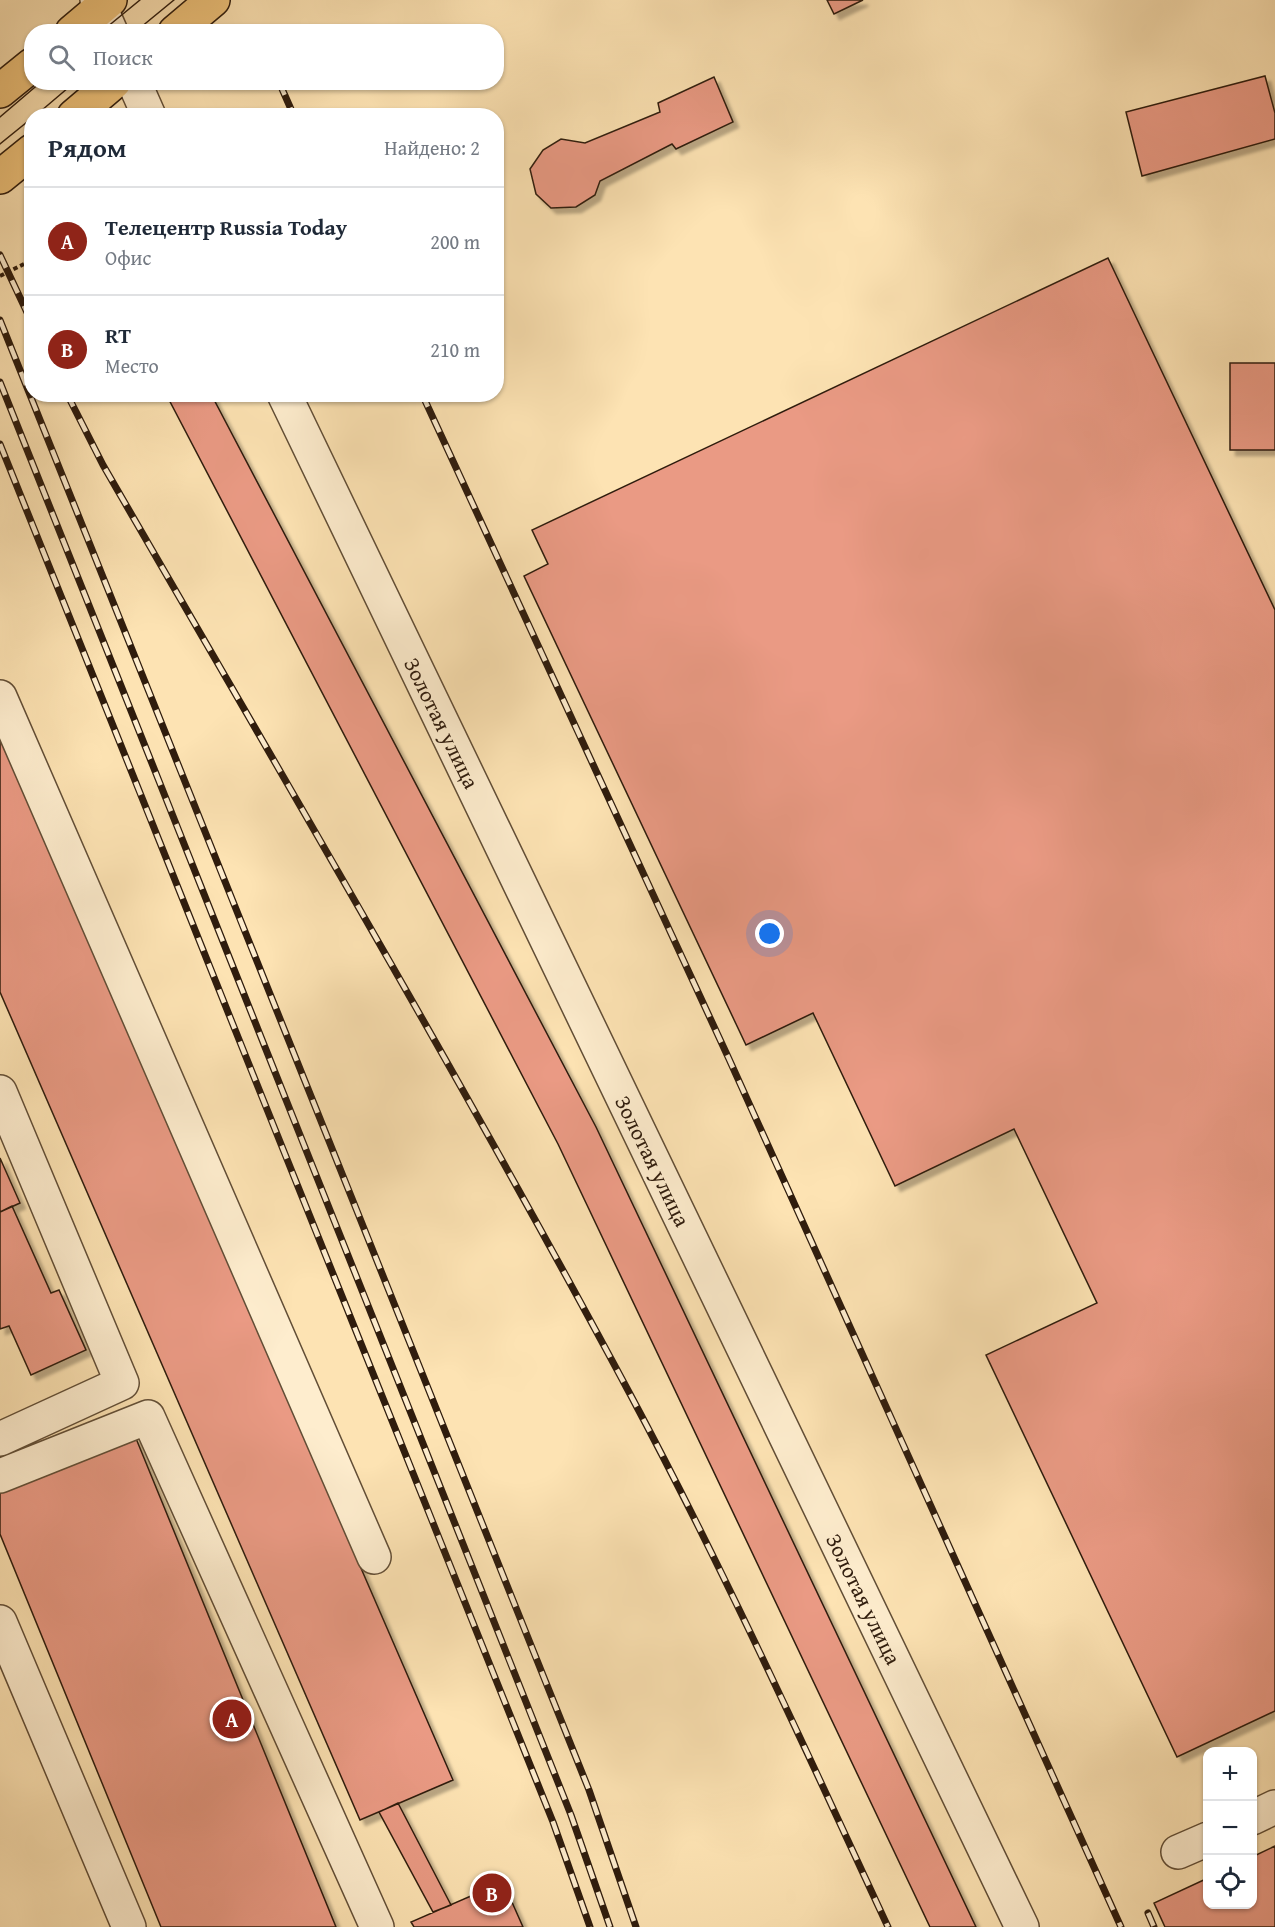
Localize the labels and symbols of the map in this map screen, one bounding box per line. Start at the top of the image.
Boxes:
street label: Золотая улица [396,652,488,794]
your location [755,919,784,948]
street label: Золотая улица [607,1090,699,1232]
street label: Золотая улица [818,1528,910,1670]
pin: A [212,1696,252,1742]
pin: B [472,1870,512,1916]

